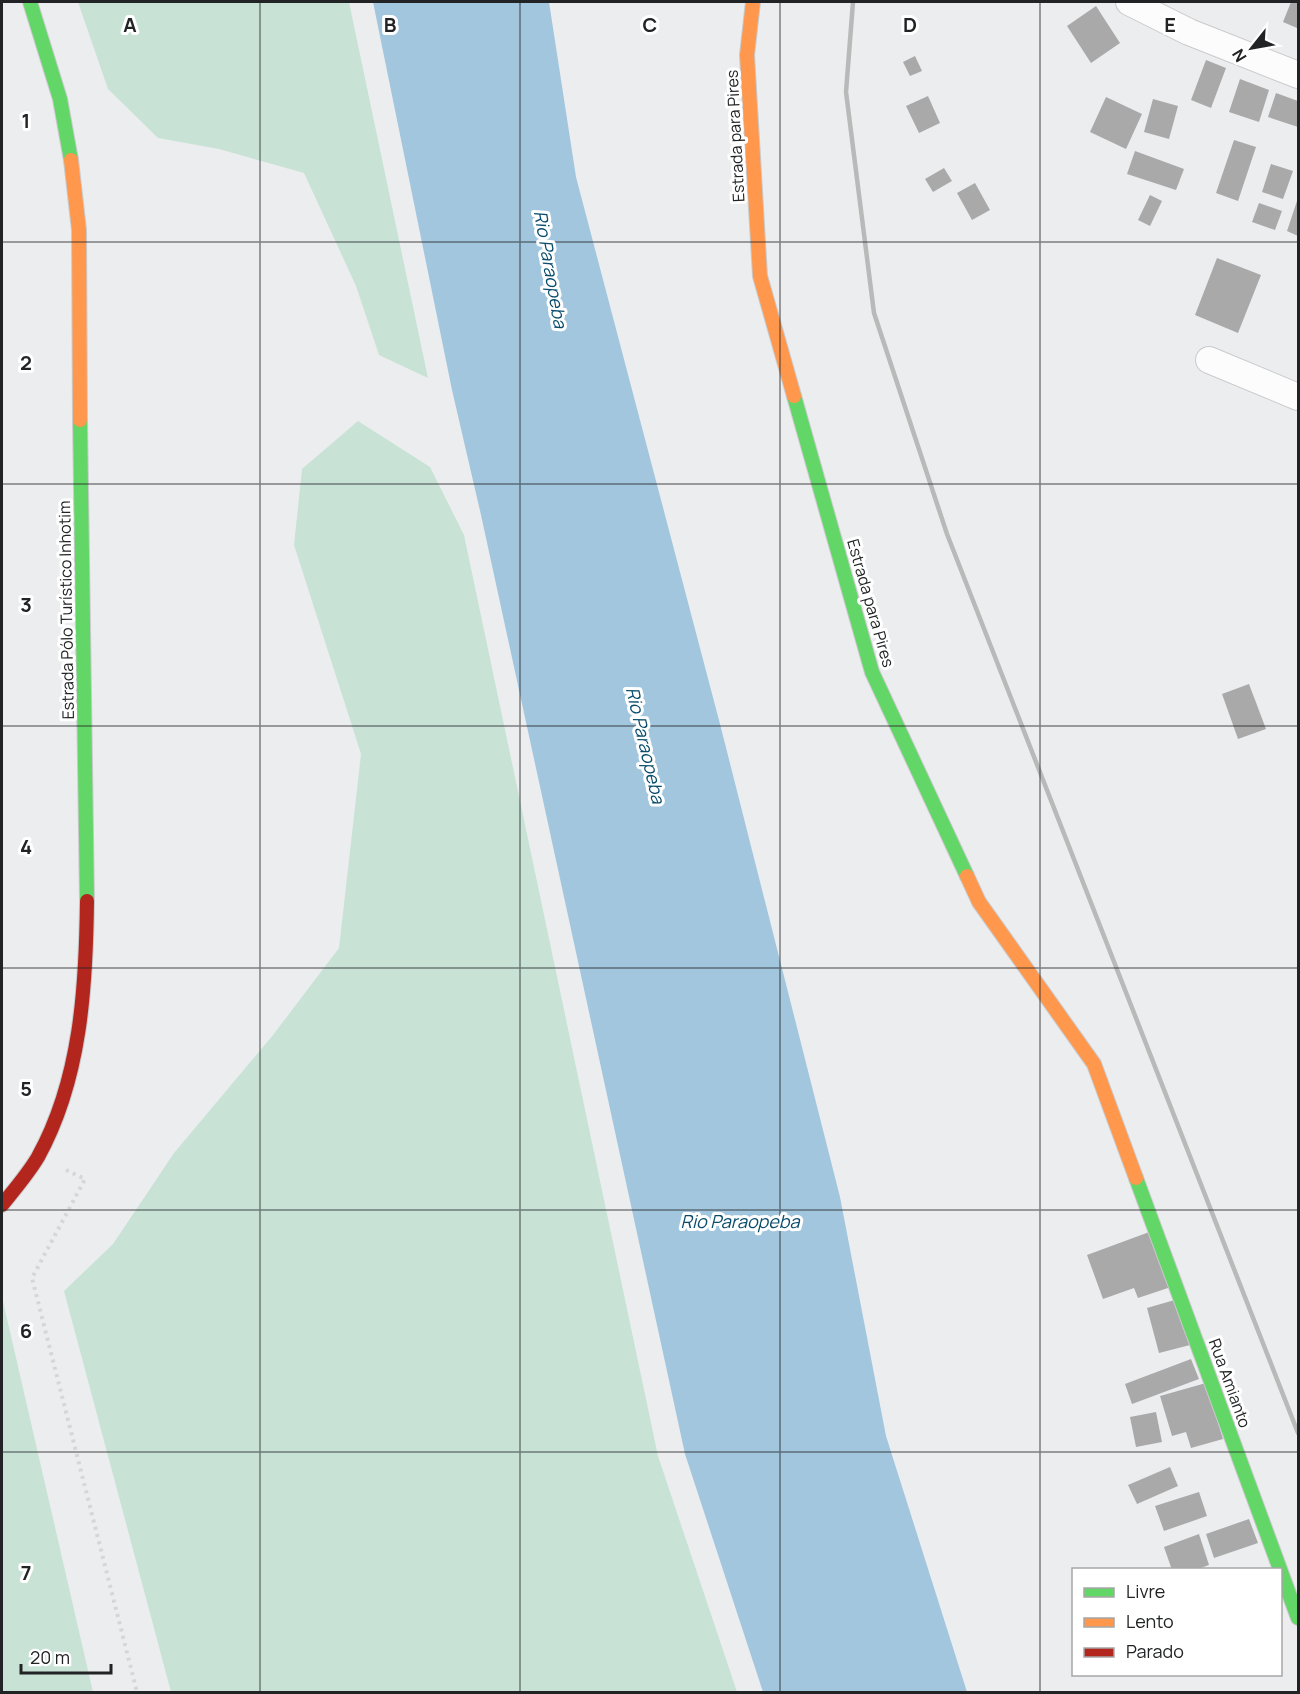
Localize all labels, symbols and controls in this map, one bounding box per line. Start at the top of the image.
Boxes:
text: A [123,11,137,38]
text: B [384,11,397,38]
text: C [643,11,657,38]
text: D [903,11,917,38]
text: E [1164,11,1176,38]
north arrow [1222,18,1282,78]
text: N [1227,45,1252,66]
street label: Estrada para Pires [721,69,749,203]
text: 1 [22,107,30,134]
water label: Rio Paraopeba [529,208,573,331]
text: 2 [20,349,32,376]
street label: Estrada Pólo Turístico Inhotim [53,500,79,720]
street label: Estrada para Pires [842,536,900,670]
text: 3 [20,591,32,618]
water label: Rio Paraopeba [621,684,671,807]
text: 4 [20,833,32,860]
text: 5 [20,1075,32,1102]
water label: Rio Paraopeba [681,1209,800,1233]
text: 6 [20,1317,32,1344]
street label: Rua Amianto [1204,1336,1256,1430]
text: 7 [21,1559,31,1586]
legend [1072,1568,1282,1676]
text: Livre [1126,1579,1165,1603]
text: Lento [1126,1609,1174,1633]
scale bar [21,1637,111,1675]
text: Parado [1126,1639,1184,1663]
text: 20 m [30,1645,70,1669]

